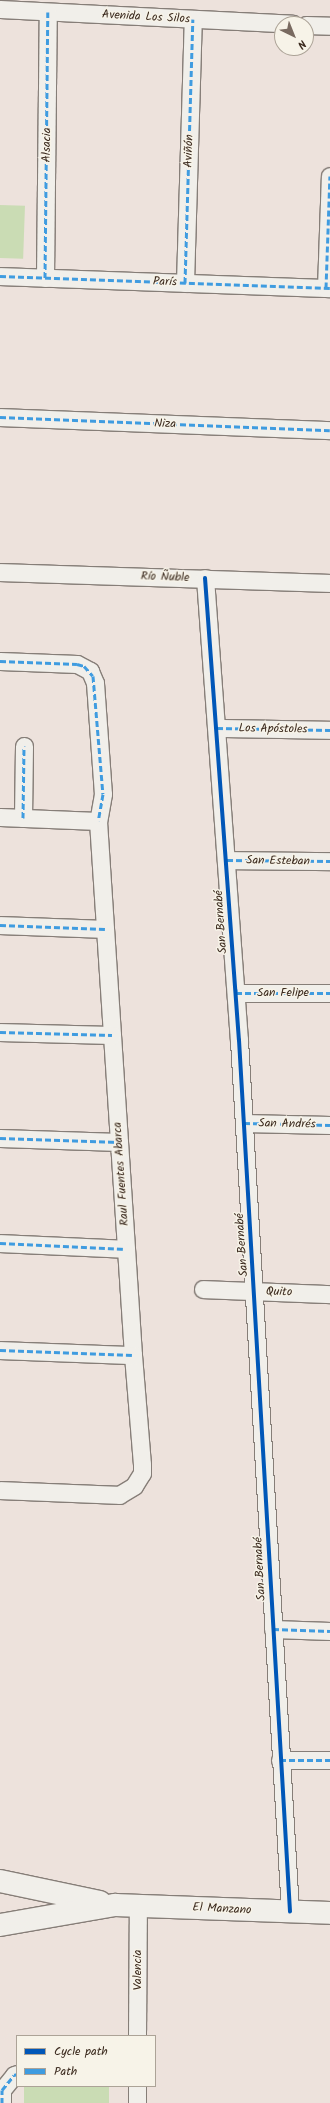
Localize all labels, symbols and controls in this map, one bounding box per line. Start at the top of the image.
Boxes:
street label: Avenida Los Silos [102,8,190,26]
north arrow [274,16,314,56]
text: N [293,35,310,53]
street label: Alsacia [39,127,55,163]
street label: Aviñón [181,134,197,168]
street label: París [153,274,177,290]
street label: Niza [154,416,176,432]
street label: Río Ñuble [140,569,190,585]
street label: Los Apóstoles [238,721,308,737]
street label: San Esteban [246,853,310,869]
street label: San Bernabé [212,890,230,954]
street label: San Felipe [257,986,309,1000]
street label: San Andrés [258,1116,316,1132]
street label: Raul Fuentes Abarca [110,1122,132,1226]
street label: San Bernabé [233,1213,251,1277]
street label: Quito [266,1284,292,1300]
street label: San Bernabé [251,1537,269,1601]
street label: El Manzano [192,1900,252,1918]
street label: Valencia [131,1950,145,1990]
legend [16,2035,156,2087]
text: Cycle path [54,2042,108,2061]
text: Path [54,2062,77,2081]

